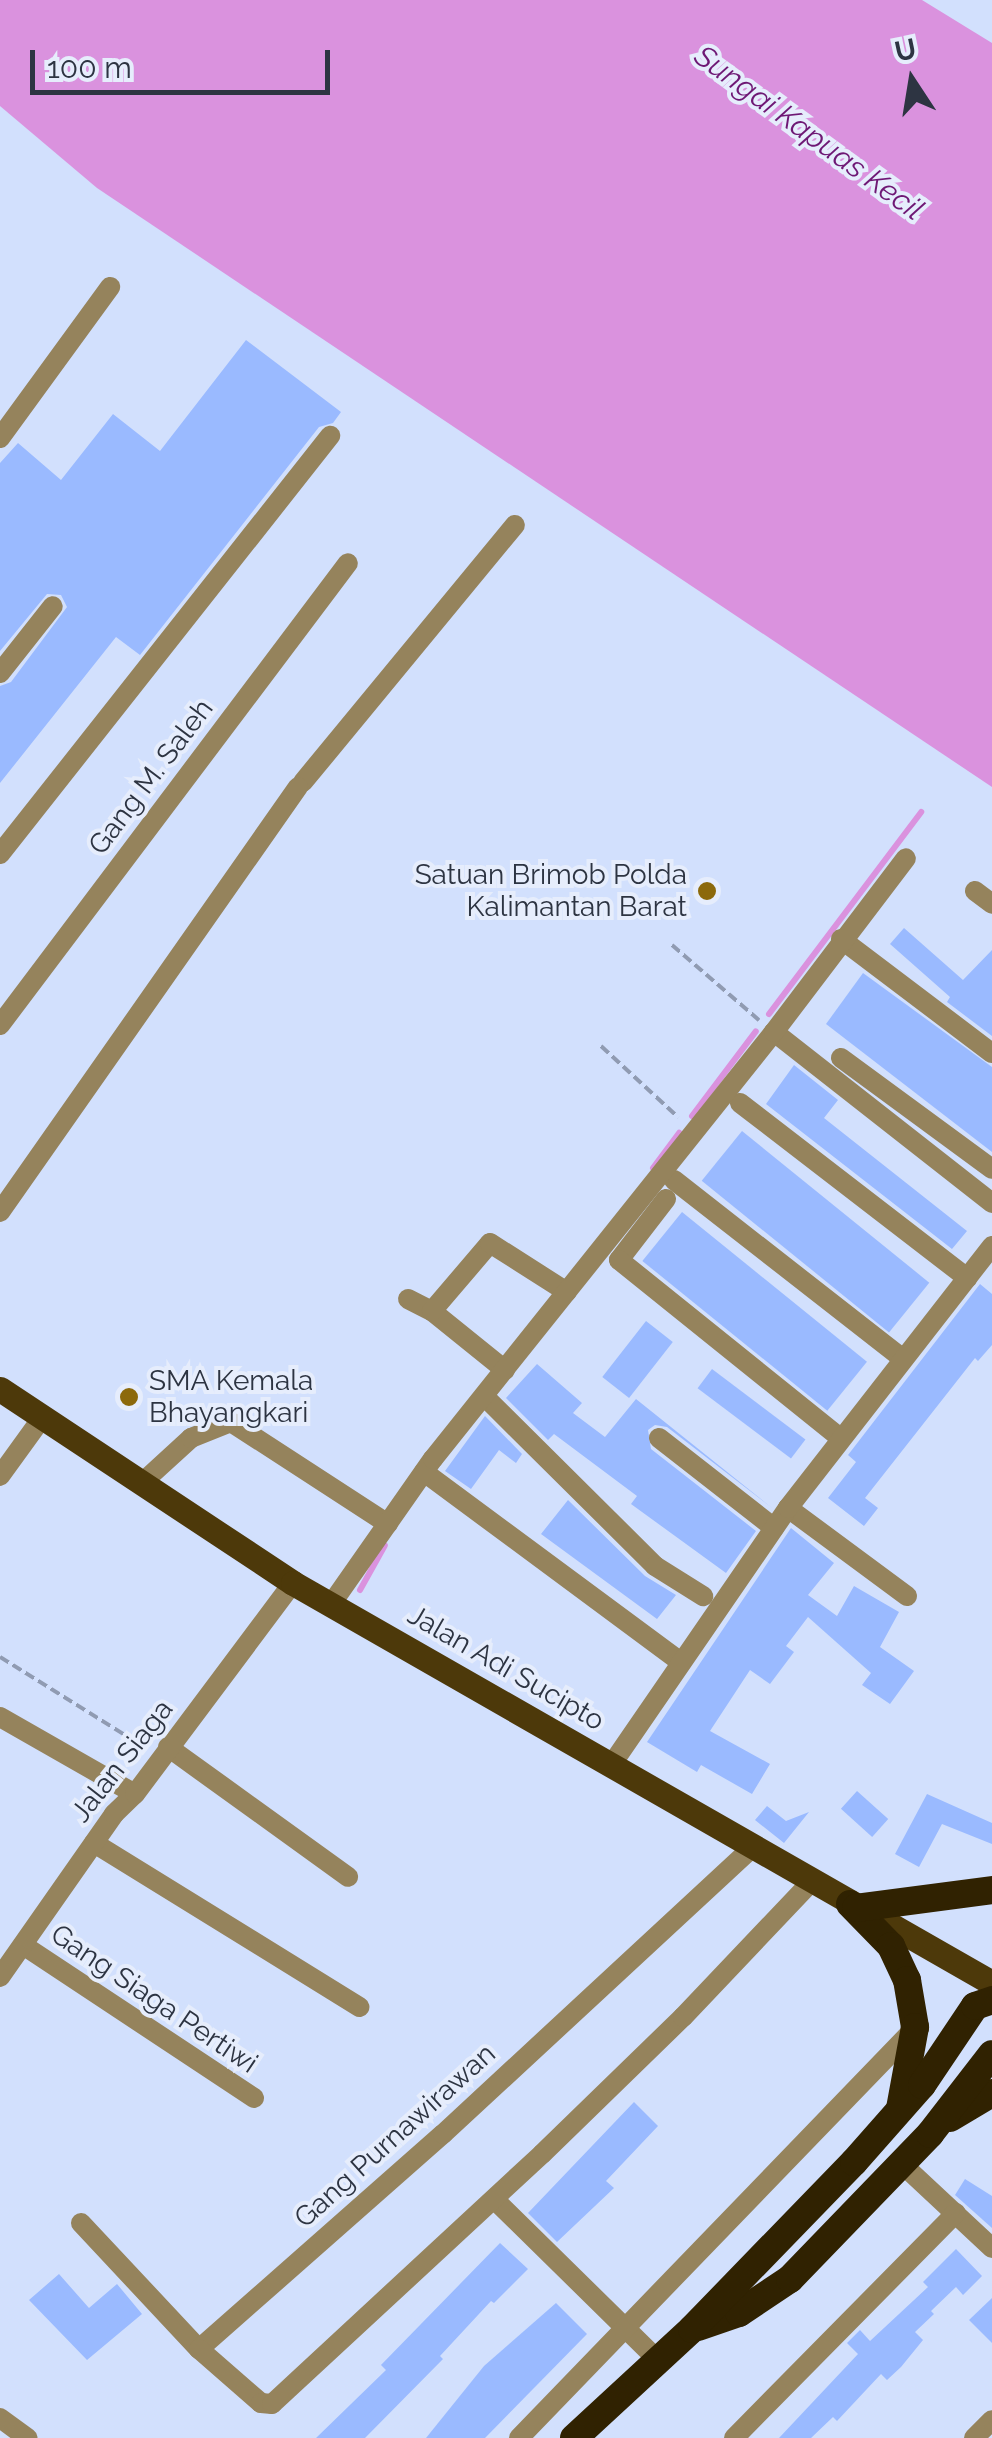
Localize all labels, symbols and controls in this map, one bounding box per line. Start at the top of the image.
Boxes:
scale bar [35,30,335,92]
north arrow [862,30,962,130]
text: U [892,32,919,68]
water label: Sungai Kapuas Kecil [688,38,930,228]
text: 100 m [47,50,132,85]
street label: Gang M. Saleh [82,693,220,861]
place label: Satuan Brimob Polda Kalimantan Barat [415,858,687,924]
marker: Satuan Brimob Polda Kalimantan Barat [696,880,718,902]
place label: SMA Kemala Bhayangkari [149,1364,314,1430]
marker: SMA Kemala Bhayangkari [118,1386,140,1408]
street label: Jalan Adi Sucipto [401,1598,611,1738]
street label: Jalan Siaga [64,1693,180,1829]
street label: Gang Siaga Pertiwi [44,1917,264,2081]
street label: Gang Purnawirawan [288,2037,502,2235]

